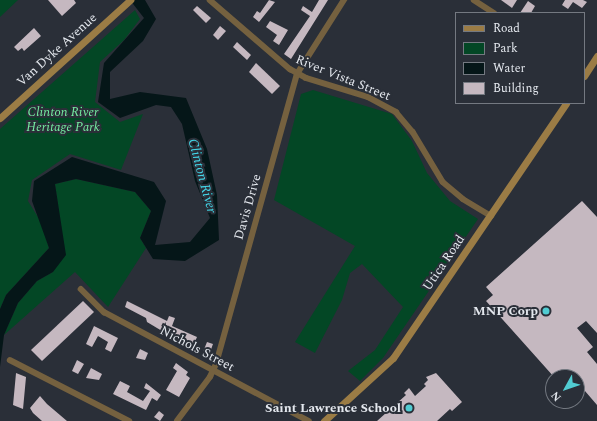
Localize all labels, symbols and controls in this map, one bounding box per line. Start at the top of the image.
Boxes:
street label: Van Dyke Avenue [14,10,100,90]
legend [455,12,585,104]
text: Road [493,19,520,38]
text: Park [493,39,518,58]
street label: River Vista Street [293,52,393,104]
text: Water [493,59,525,78]
text: Building [493,79,539,98]
park label: Clinton River Heritage Park [26,105,100,136]
water label: Clinton River [184,137,220,215]
street label: Davis Drive [231,172,265,242]
street label: Utica Road [420,232,468,294]
place label: MNP Corp [473,303,538,319]
marker: MNP Corp [541,306,551,316]
street label: Nichols Street [157,323,237,375]
north arrow [545,369,585,409]
text: N [547,387,566,405]
place label: Saint Lawrence School [265,400,401,416]
marker: Saint Lawrence School [404,403,414,413]

